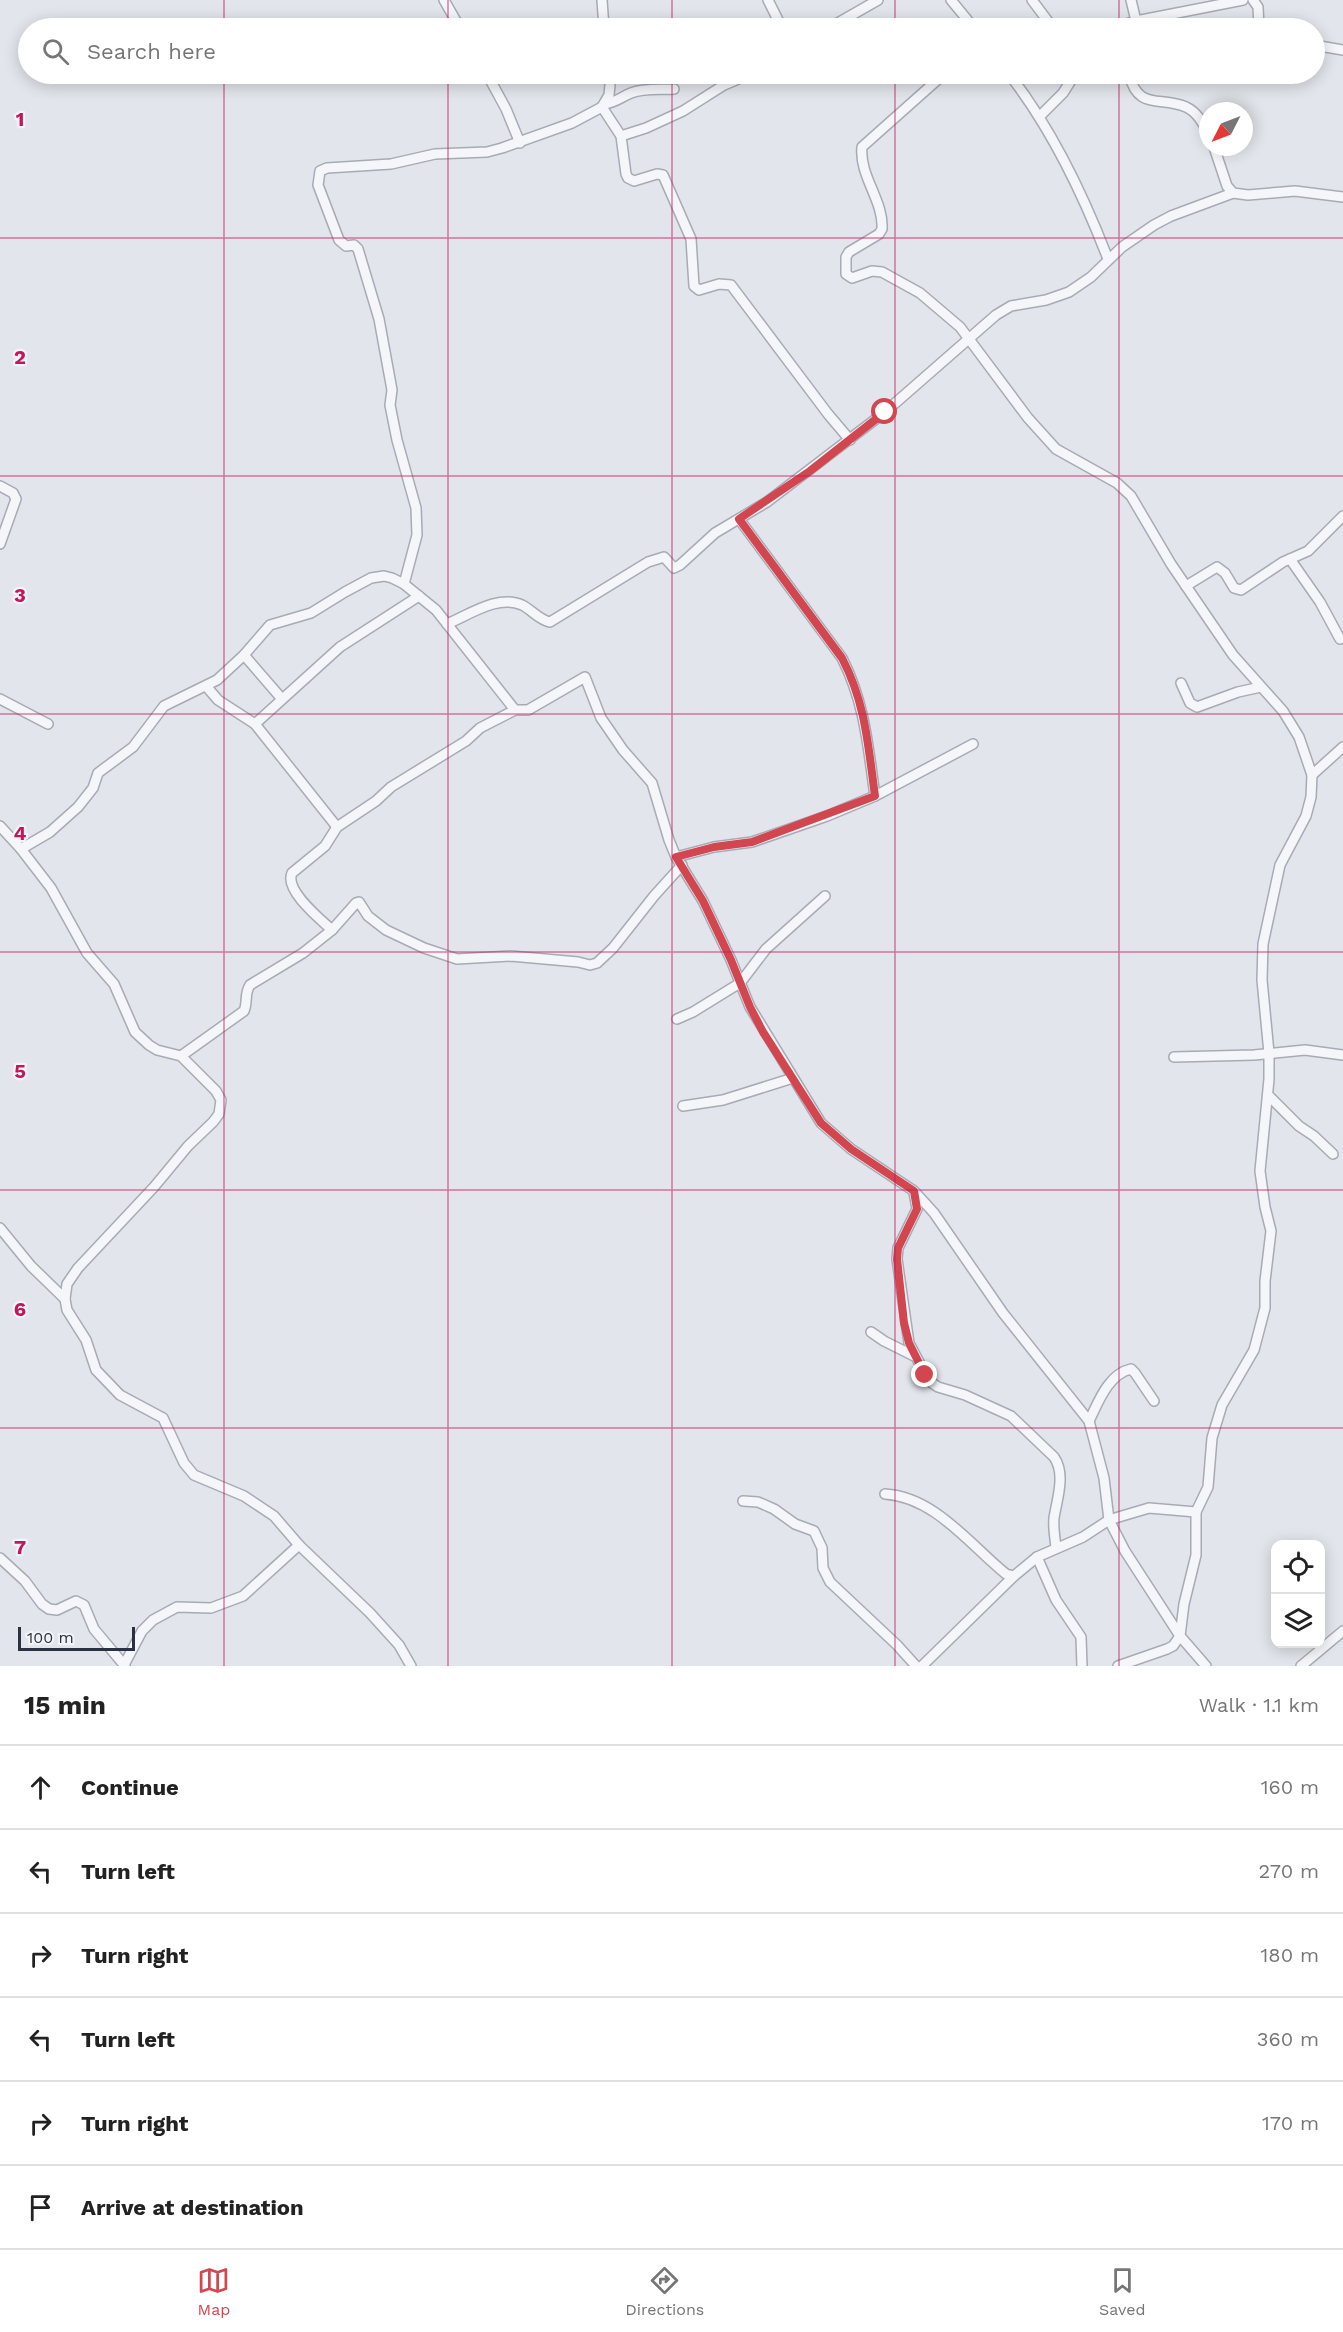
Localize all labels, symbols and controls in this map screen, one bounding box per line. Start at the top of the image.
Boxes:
search box [18,18,1325,84]
icon: search [39,35,72,68]
text: Search here [87,39,216,64]
north arrow [1199,102,1253,156]
text: 1 [16,107,24,131]
text: 2 [14,345,26,369]
route start [871,398,897,424]
text: 3 [14,583,26,607]
text: 4 [14,821,27,845]
text: 5 [14,1059,26,1083]
text: 6 [14,1297,26,1321]
route end [911,1361,937,1387]
text: 7 [14,1535,26,1559]
map controls [1271,1540,1325,1648]
button: locate [1271,1540,1325,1594]
button: layers [1271,1594,1325,1648]
scale bar [18,1624,135,1652]
text: 100 m [27,1628,74,1647]
text: 15 min [24,1690,106,1720]
text: Walk · 1.1 km [1199,1693,1319,1717]
icon: ahead [24,1771,57,1804]
text: Continue [81,1775,179,1800]
text: 160 m [1261,1775,1319,1799]
icon: left [24,1855,57,1888]
text: Turn left [81,1859,175,1884]
text: 270 m [1259,1859,1319,1883]
icon: right [24,1939,57,1972]
text: Turn right [81,1943,188,1968]
text: 180 m [1261,1943,1319,1967]
icon: left [24,2023,57,2056]
text: Turn left [81,2027,175,2052]
text: 360 m [1257,2027,1319,2051]
icon: right [24,2107,57,2140]
text: Turn right [81,2111,188,2136]
text: 170 m [1262,2111,1319,2135]
icon: arrive [24,2191,57,2224]
text: Arrive at destination [81,2195,304,2220]
tab: Map [197,2264,230,2319]
tab: Directions [625,2264,704,2319]
tab: Saved [1099,2264,1146,2319]

